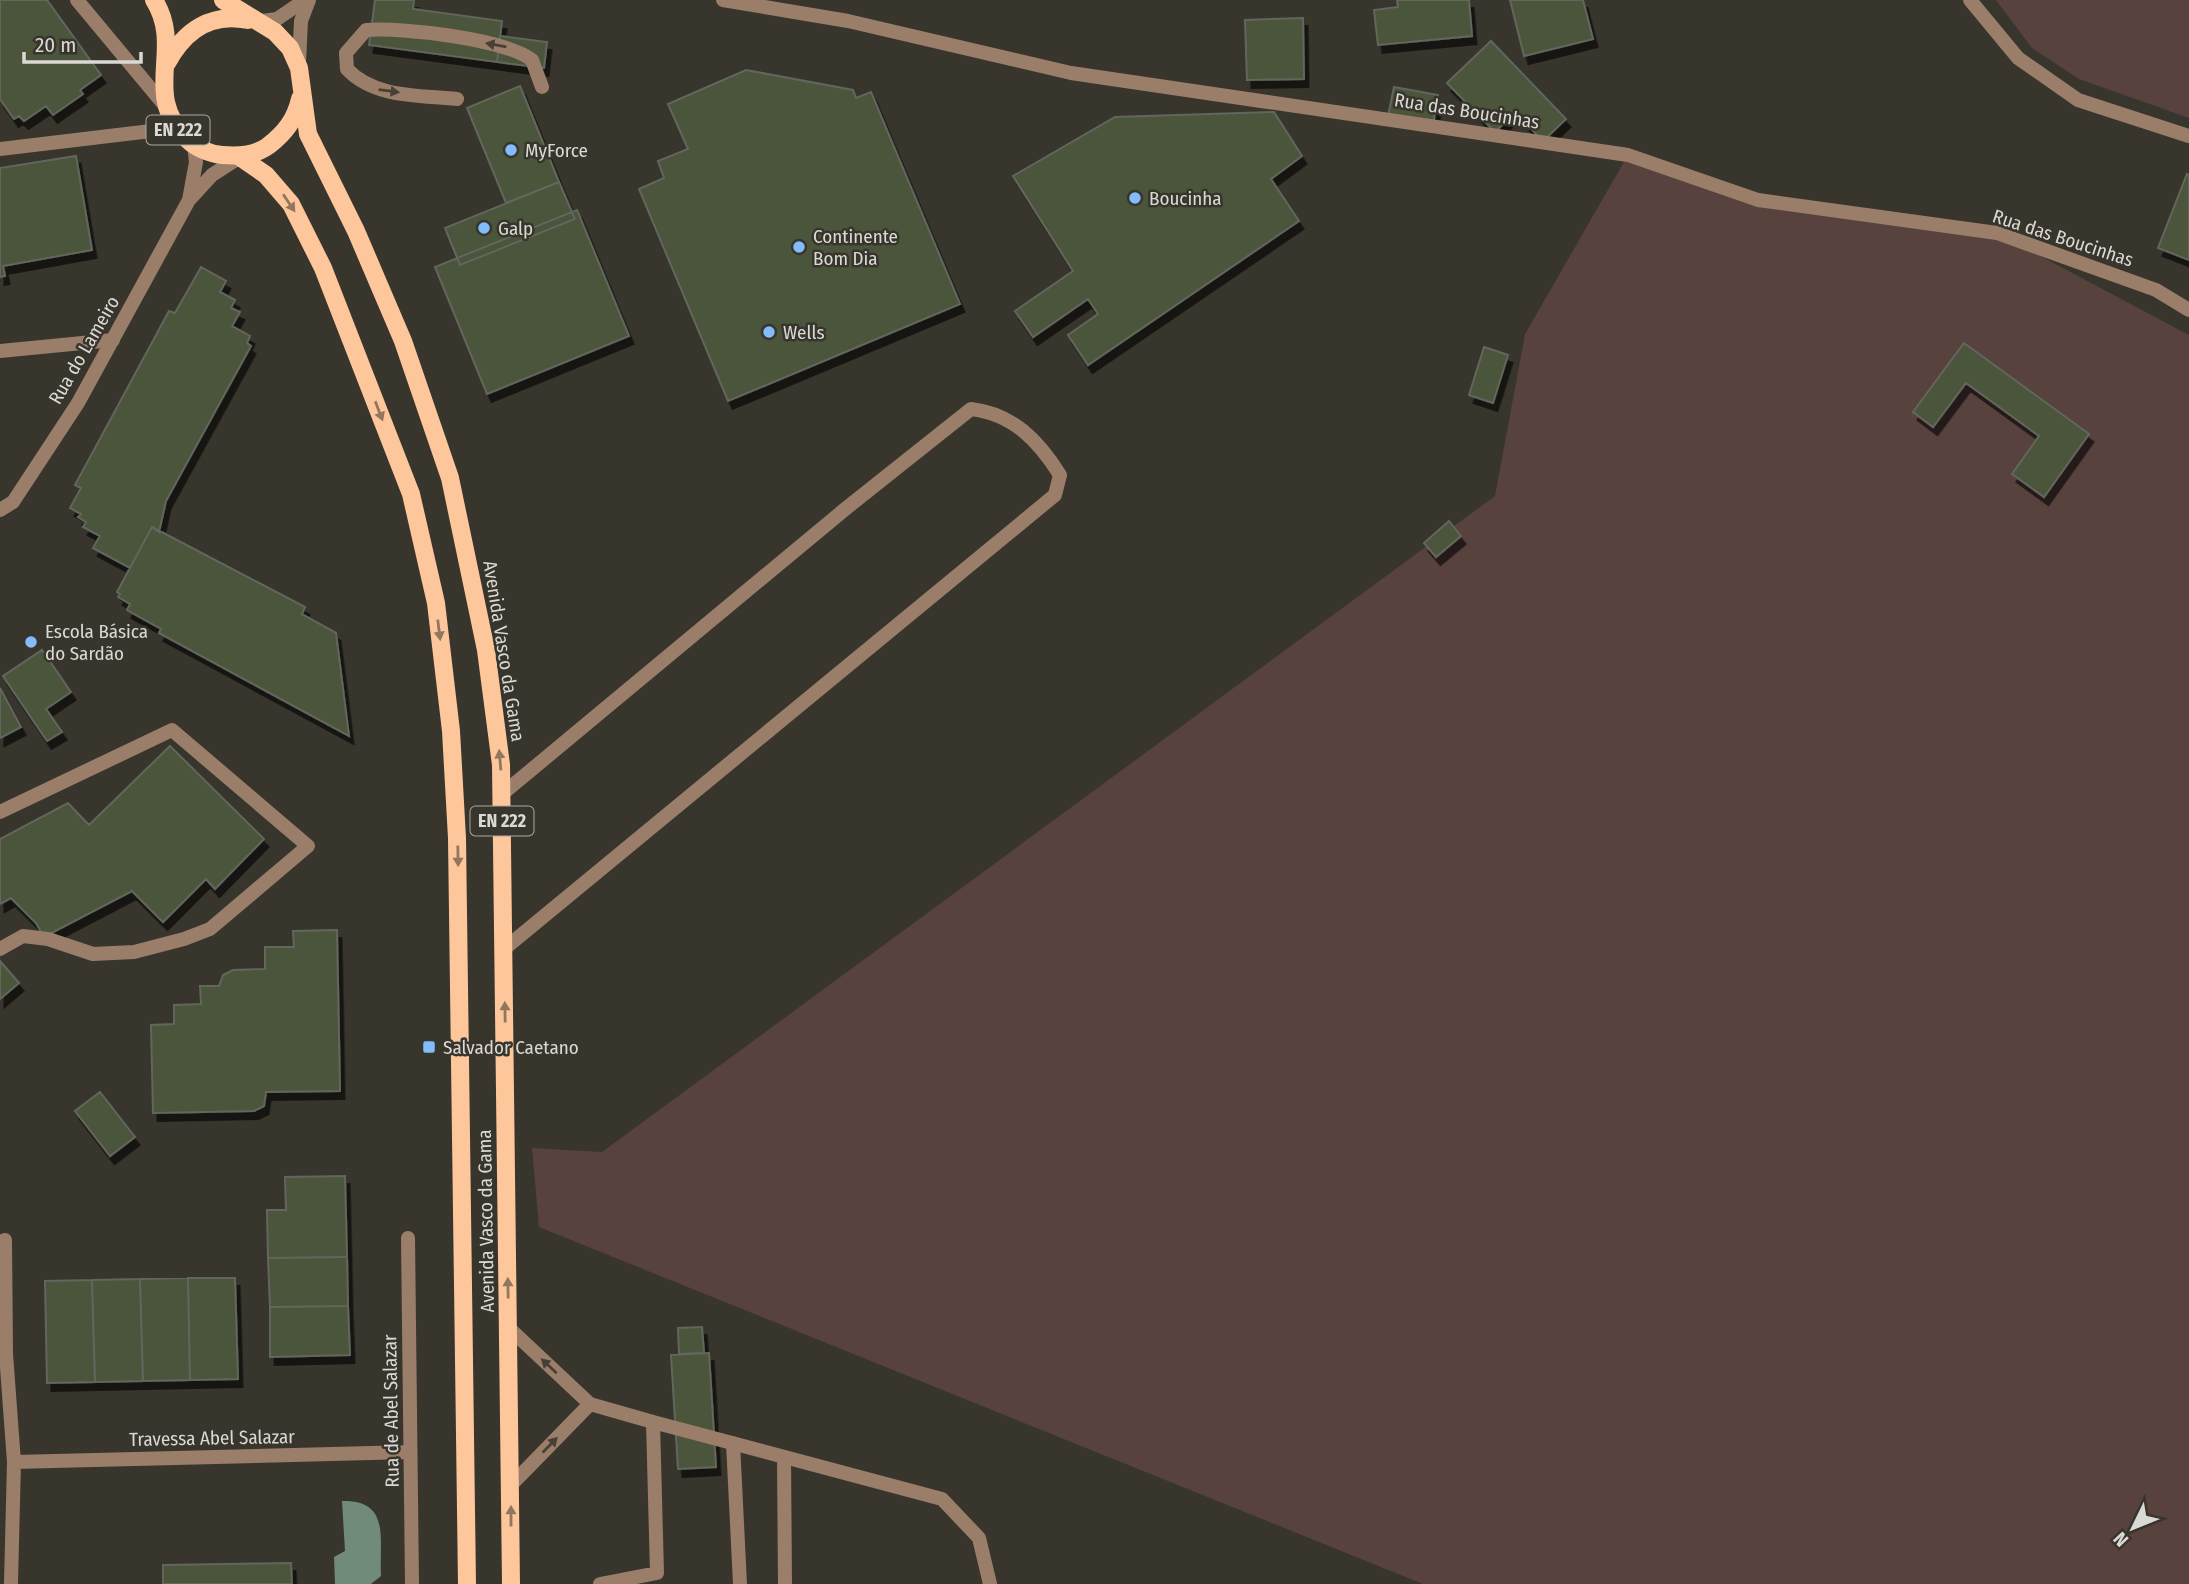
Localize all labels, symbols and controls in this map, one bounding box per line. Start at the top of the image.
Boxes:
scale bar [24,21,142,65]
text: 20 m [35,32,76,58]
one-way arrow [485,39,507,50]
one-way arrow [379,85,401,96]
street label: Rua das Boucinhas [1393,88,1541,134]
road number: EN 222 [146,116,210,145]
place label: MyForce [525,139,588,162]
marker: MyForce [503,142,519,158]
place label: Boucinha [1149,187,1222,210]
marker: Boucinha [1127,190,1143,206]
one-way arrow [282,193,295,213]
street label: Rua das Boucinhas [1990,204,2136,272]
place label: Galp [498,217,533,240]
marker: Galp [476,220,492,236]
place label: Continente Bom Dia [813,225,898,270]
marker: Continente Bom Dia [791,239,807,255]
street label: Rua do Lameiro [44,292,124,408]
place label: Wells [783,321,825,344]
marker: Wells [761,324,777,340]
one-way arrow [374,401,385,422]
street label: Avenida Vasco da Gama [478,559,530,743]
one-way arrow [433,619,444,641]
place label: Escola Básica do Sardão [45,620,148,665]
marker: Escola Básica do Sardão [23,634,39,650]
one-way arrow [494,749,505,771]
road number: EN 222 [470,806,534,836]
one-way arrow [452,846,464,868]
one-way arrow [499,1001,510,1023]
place label: Salvador Caetano [443,1036,579,1059]
marker: Salvador Caetano [421,1039,437,1055]
street label: Avenida Vasco da Gama [473,1129,499,1313]
one-way arrow [503,1277,514,1299]
street label: Rua de Abel Salazar [378,1334,404,1488]
one-way arrow [541,1358,558,1374]
street label: Travessa Abel Salazar [129,1425,295,1451]
one-way arrow [541,1436,558,1453]
north arrow [2098,1493,2168,1563]
one-way arrow [505,1505,516,1527]
text: N [2109,1527,2133,1551]

